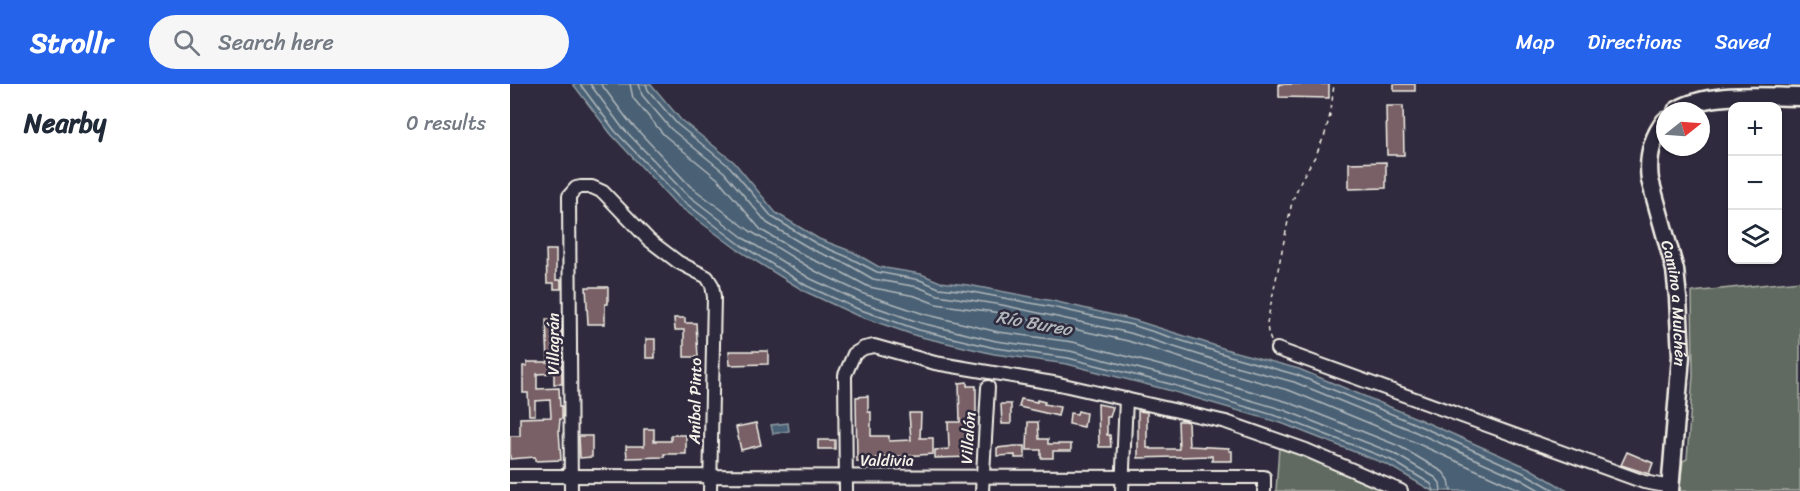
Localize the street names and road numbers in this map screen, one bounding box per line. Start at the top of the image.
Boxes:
street label: Camino a Mulchén [1653,237,1696,368]
street label: Villagrán [539,312,568,375]
street label: Aníbal Pinto [680,357,710,445]
street label: Villalón [952,410,984,465]
street label: Valdivia [860,446,914,475]

